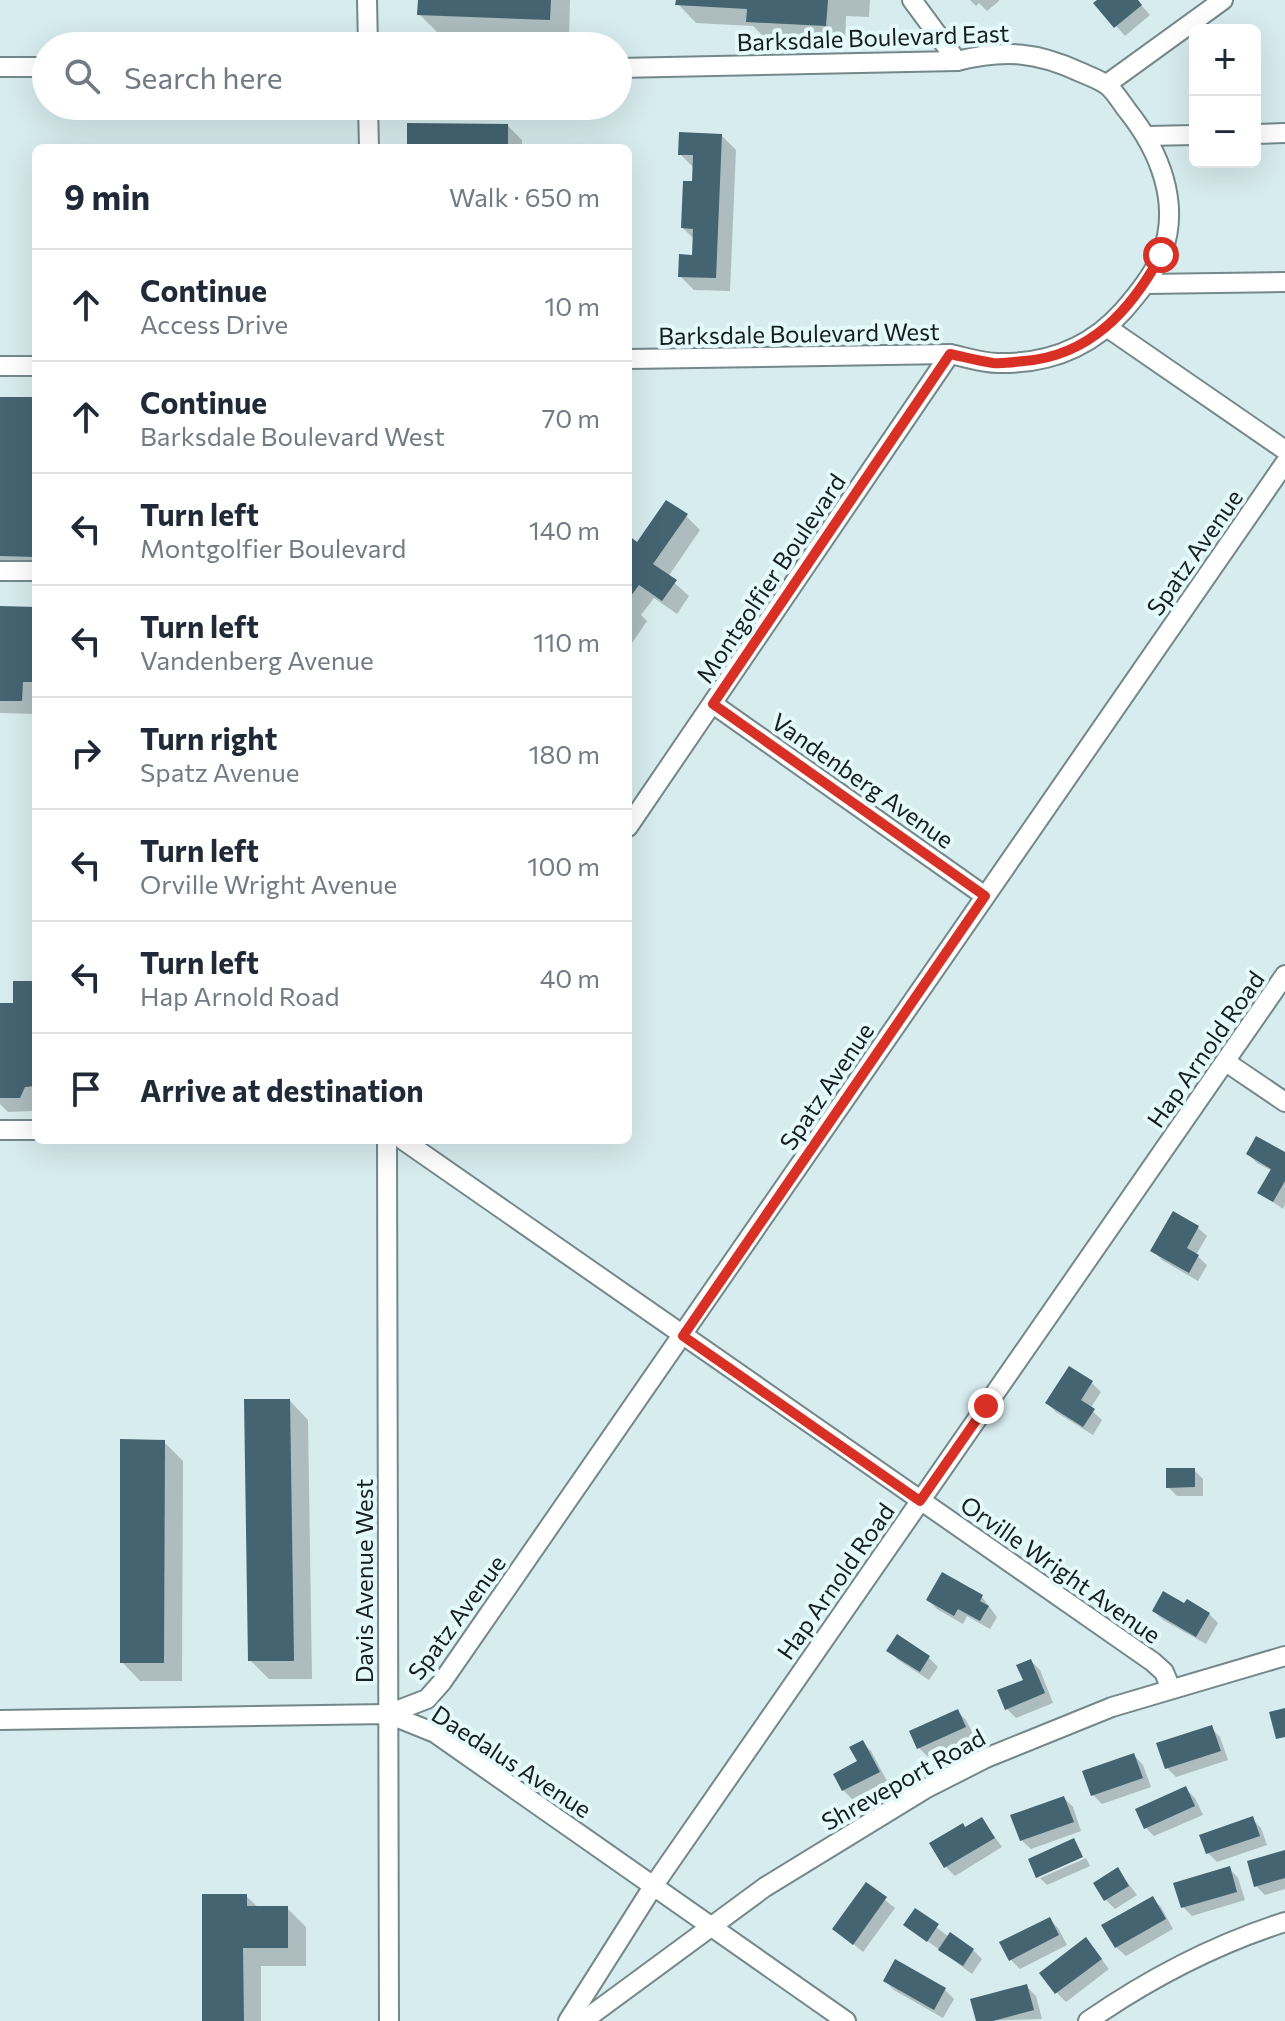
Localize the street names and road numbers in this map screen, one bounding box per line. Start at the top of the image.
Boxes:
street label: Barksdale Boulevard East [736,18,1010,56]
street label: Barksdale Boulevard West [658,316,940,350]
street label: Montgolfier Boulevard [689,468,851,688]
street label: Spatz Avenue [1140,483,1248,621]
street label: Vandenberg Avenue [766,706,960,854]
street label: Hap Arnold Road [1140,965,1270,1133]
street label: Spatz Avenue [773,1017,879,1155]
street label: Davis Avenue West [349,1478,378,1683]
street label: Orville Wright Avenue [955,1489,1167,1649]
street label: Hap Arnold Road [770,1497,900,1665]
street label: Spatz Avenue [401,1549,511,1685]
street label: Daedalus Avenue [427,1699,597,1823]
street label: Shreveport Road [816,1722,990,1836]

